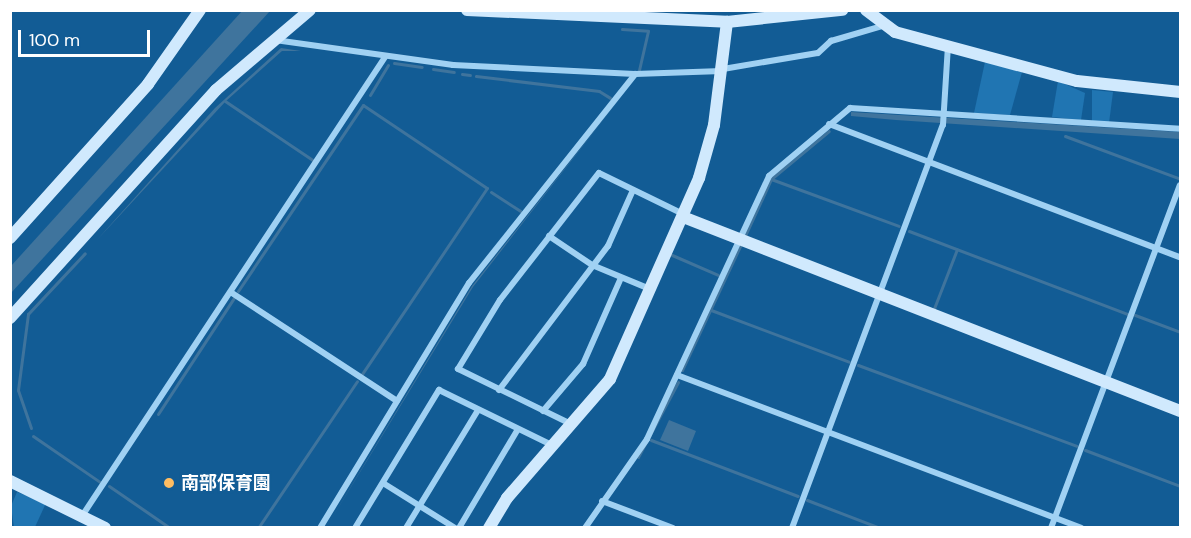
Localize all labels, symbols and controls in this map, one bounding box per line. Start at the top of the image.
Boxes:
scale bar [21,18,153,56]
text: 100 m [29,28,80,52]
place label: 南部保育園 [181,472,271,494]
marker: 南部保育園 [162,476,176,490]

